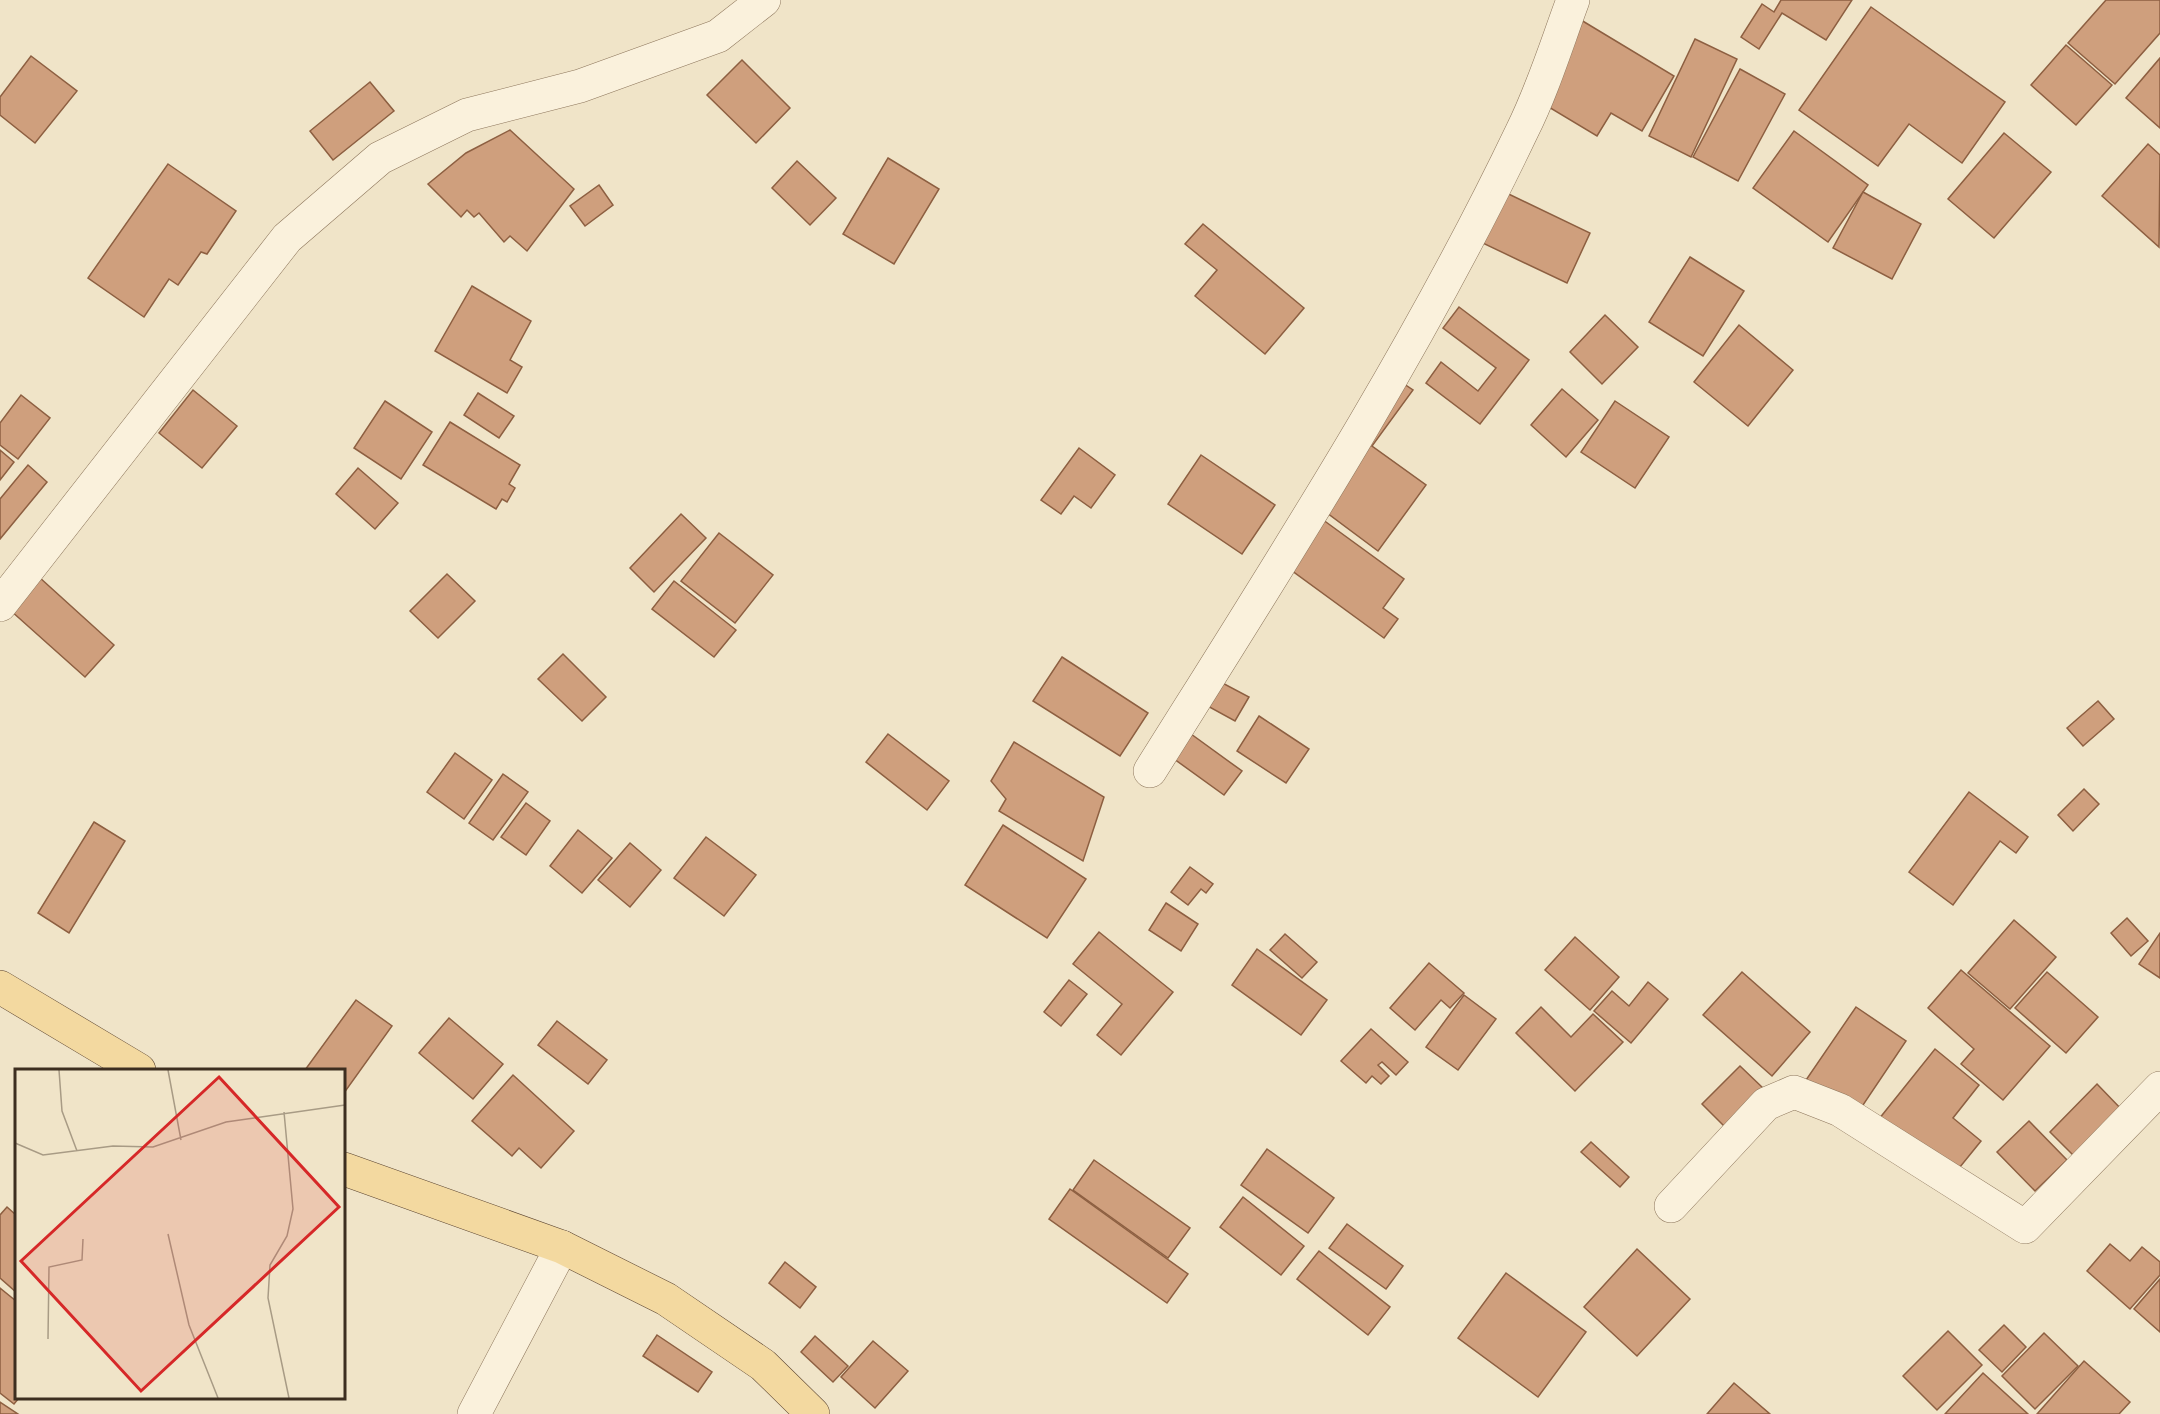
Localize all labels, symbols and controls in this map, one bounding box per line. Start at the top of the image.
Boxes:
inset map [15,1069,345,1399]

